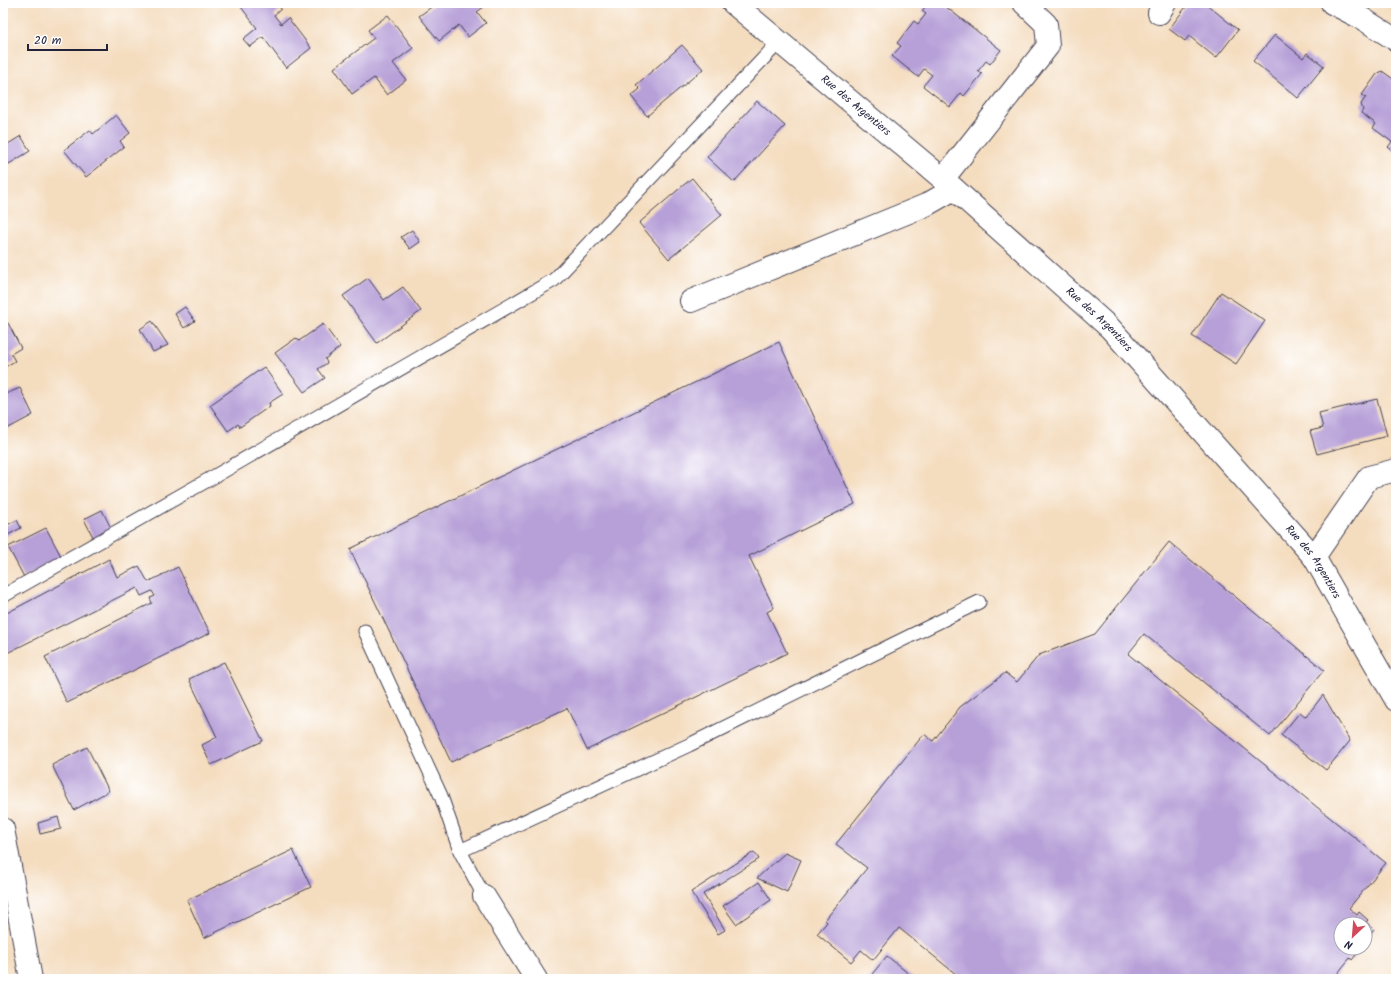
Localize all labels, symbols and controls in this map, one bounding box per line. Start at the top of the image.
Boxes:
scale bar [28,26,107,52]
text: 20 m [34,31,62,50]
street label: Rue des Argentiers [816,71,895,141]
street label: Rue des Argentiers [1061,283,1137,356]
street label: Rue des Argentiers [1281,521,1345,603]
north arrow [1333,916,1373,956]
text: N [1342,934,1356,954]

